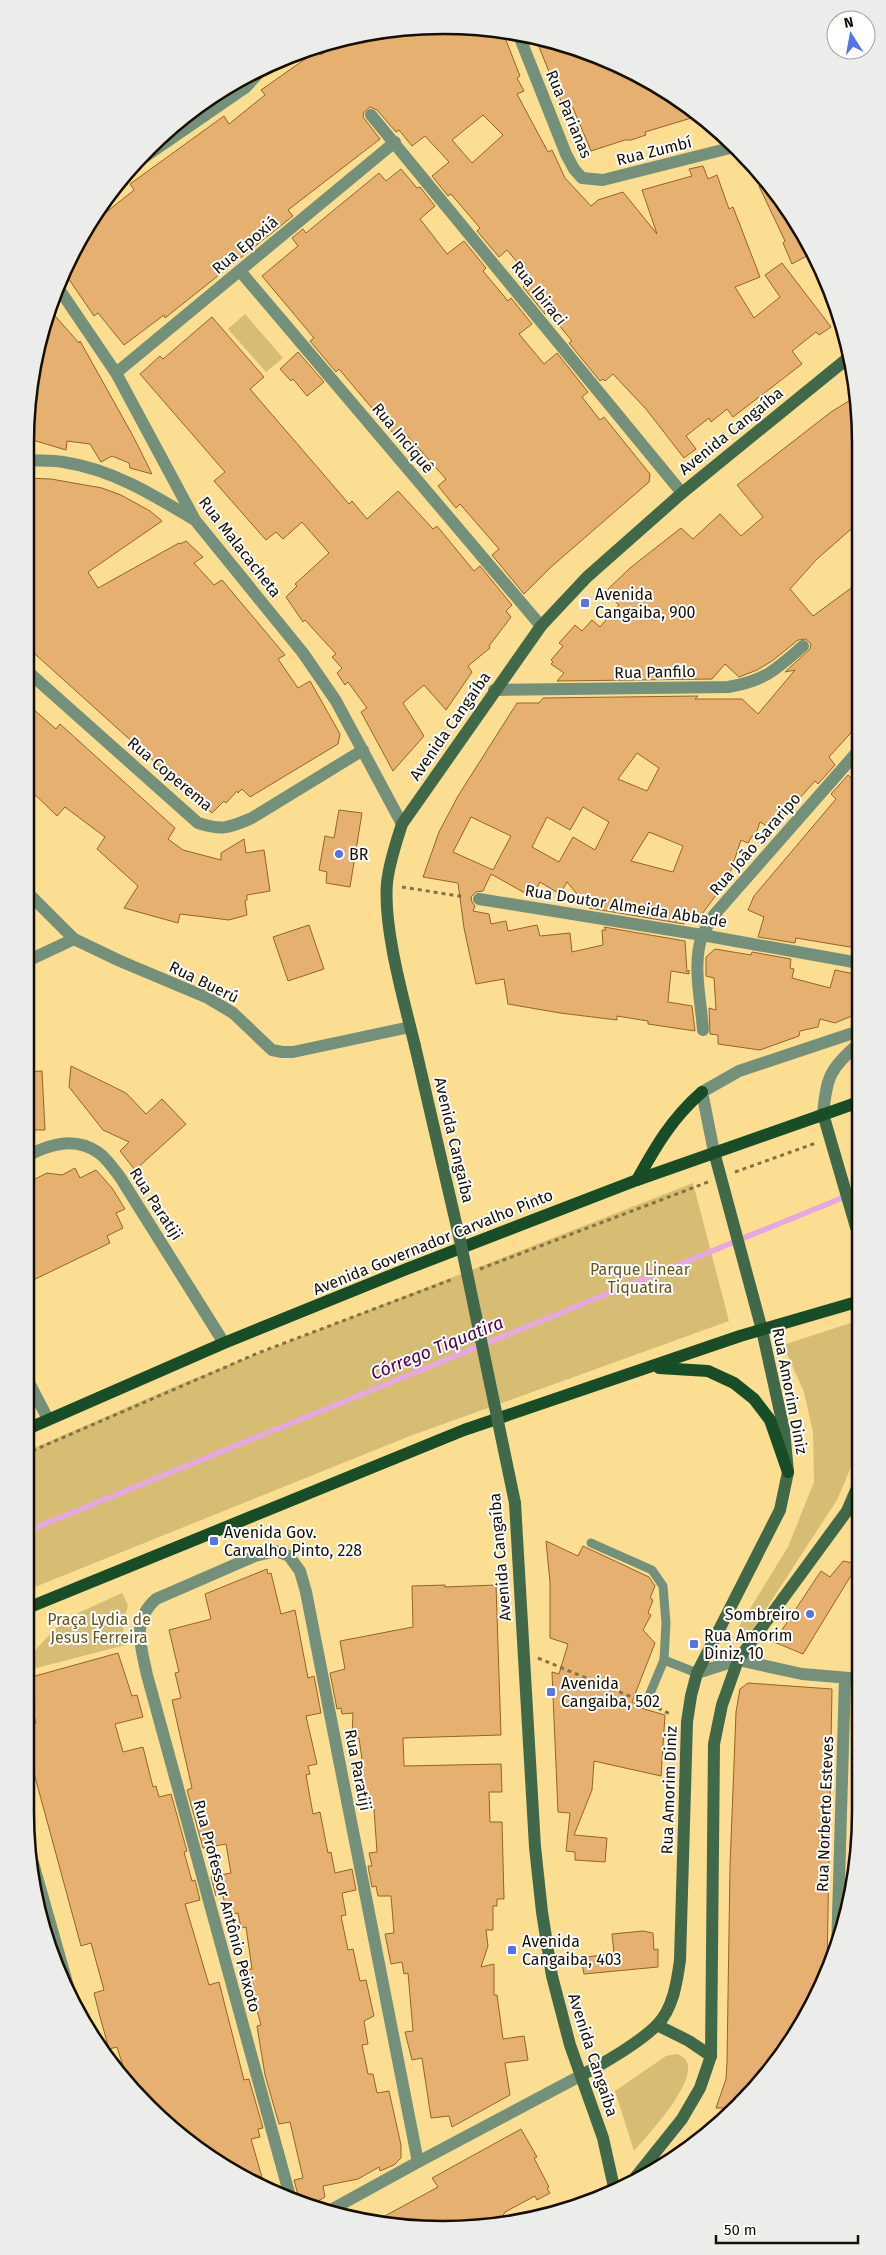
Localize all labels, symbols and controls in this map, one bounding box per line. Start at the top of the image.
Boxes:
north arrow [826,10,876,60]
text: N [842,13,855,32]
street label: Rua Parianas [542,67,596,161]
street label: Rua Zumbí [614,132,694,170]
street label: Rua Epoxiá [208,212,282,278]
street label: Rua Ibiraci [507,257,571,329]
street label: Avenida Cangaíba [675,383,787,479]
street label: Rua Inciquê [368,399,438,477]
street label: Rua Malacacheta [195,493,285,601]
place label: Avenida Cangaiba, 900 [595,585,696,622]
marker: Avenida Cangaiba, 900 [579,597,591,609]
street label: Rua Panfilo [614,662,696,682]
street label: Avenida Cangaíba [405,668,495,784]
street label: Rua Coperema [124,733,216,815]
street label: Rua João Sararipo [705,789,805,899]
place label: BR [349,845,369,864]
marker: BR [333,848,345,860]
street label: Rua Doutor Almeida Abbade [524,881,728,931]
street label: Rua Buerú [166,957,242,1007]
street label: Avenida Cangaíba [430,1075,478,1205]
street label: Rua Paratiji [126,1164,186,1244]
street label: Avenida Governador Carvalho Pinto [310,1185,556,1299]
park label: Parque Linear Tiquatira [590,1260,691,1297]
water label: Córrego Tiquatira [367,1311,507,1385]
street label: Rua Amorim Diniz [768,1326,812,1456]
street label: Avenida Cangaíba [485,1492,515,1622]
place label: Avenida Gov. Carvalho Pinto, 228 [224,1523,362,1560]
marker: Avenida Gov. Carvalho Pinto, 228 [208,1535,220,1547]
place label: Sombreiro [725,1605,800,1624]
marker: Sombreiro [804,1608,816,1620]
park label: Praça Lydia de Jesus Ferreira [47,1610,151,1647]
place label: Rua Amorim Diniz, 10 [704,1626,793,1663]
marker: Rua Amorim Diniz, 10 [688,1638,700,1650]
place label: Avenida Cangaiba, 502 [561,1674,660,1711]
marker: Avenida Cangaiba, 502 [545,1686,557,1698]
street label: Rua Amorim Diniz [657,1725,681,1855]
street label: Rua Paratiji [341,1728,375,1812]
street label: Rua Norberto Esteves [813,1736,837,1892]
street label: Rua Professor Antônio Peixoto [189,1798,265,2014]
place label: Avenida Cangaiba, 403 [522,1932,622,1969]
marker: Avenida Cangaiba, 403 [506,1944,518,1956]
street label: Avenida Cangaíba [564,1991,622,2119]
scale bar [716,2212,858,2244]
text: 50 m [724,2221,757,2239]

